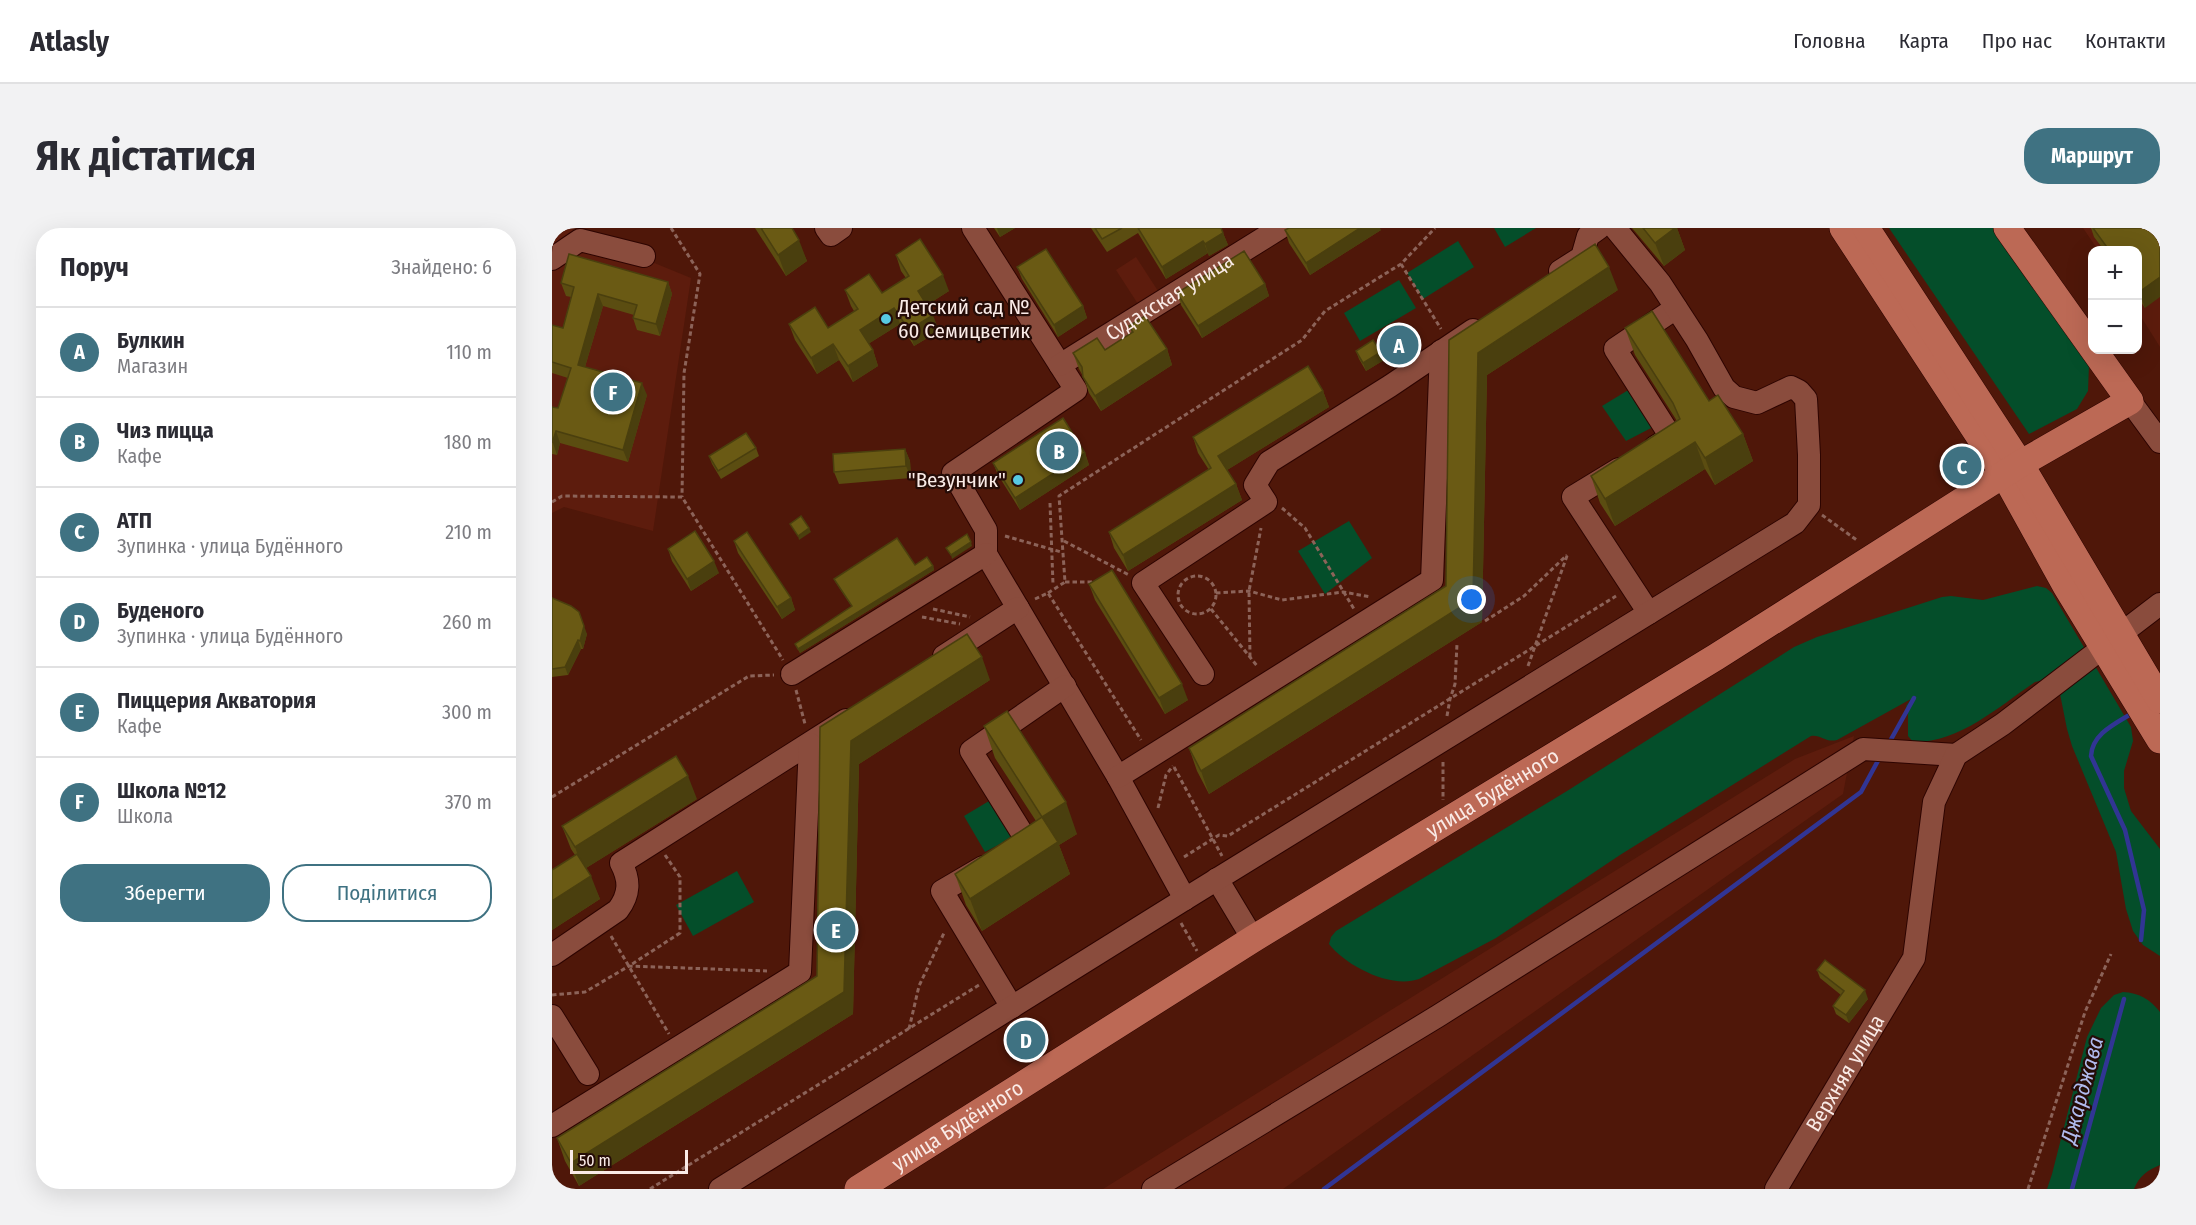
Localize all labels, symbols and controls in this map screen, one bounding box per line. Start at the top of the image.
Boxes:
text: Atlasly [30,25,109,58]
text: Головна [1793,28,1866,54]
text: Карта [1899,28,1949,54]
text: Про нас [1982,28,2052,54]
text: Контакти [2085,28,2166,54]
button: Маршрут [2024,128,2160,184]
text: Як дістатися [36,131,256,181]
map controls [2088,246,2142,354]
button: + [2088,246,2142,300]
street label: Судакская улица [1101,247,1238,346]
text: Поруч [60,252,129,283]
text: Знайдено: 6 [391,255,492,279]
place label: Детский сад № 60 Семицветик [897,294,1030,344]
button: − [2088,300,2142,354]
marker: Детский сад № 60 Семицветик [879,312,893,326]
pin: A [1380,322,1418,368]
text: Булкин [117,327,185,354]
text: A [74,340,85,364]
text: 110 m [446,340,492,364]
text: Магазин [117,354,188,378]
pin: F [594,370,632,414]
text: Чиз пицца [117,417,214,444]
pin: B [1040,428,1078,474]
text: B [74,430,85,454]
text: 180 m [444,430,492,454]
text: Кафе [117,444,162,468]
pin: C [1942,444,1982,488]
place label: "Везунчик" [908,467,1006,493]
marker: "Везунчик" [1011,473,1025,487]
text: АТП [117,507,152,534]
text: C [74,520,85,544]
text: 210 m [445,520,492,544]
text: Зупинка · улица Будённого [117,534,343,558]
your location [1457,585,1486,614]
text: Буденого [117,597,204,624]
text: D [74,610,85,634]
text: 260 m [443,610,492,634]
text: Зупинка · улица Будённого [117,624,343,648]
text: Пиццерия Акватория [117,687,316,714]
text: E [75,700,84,724]
text: 300 m [442,700,492,724]
text: Кафе [117,714,162,738]
street label: улица Будённого [1421,743,1564,843]
text: Школа №12 [117,777,226,804]
text: F [75,790,84,814]
text: 370 m [445,790,492,814]
text: Школа [117,804,173,828]
button: Зберегти [60,864,270,922]
button: Поділитися [282,864,492,922]
pin: E [816,908,856,952]
street label: Верхняя улица [1800,1010,1890,1136]
pin: D [1006,1018,1046,1062]
water label: Джарджава [2054,1034,2109,1148]
street label: улица Будённого [887,1075,1028,1177]
scale bar [570,1147,688,1174]
text: 50 m [579,1151,611,1170]

